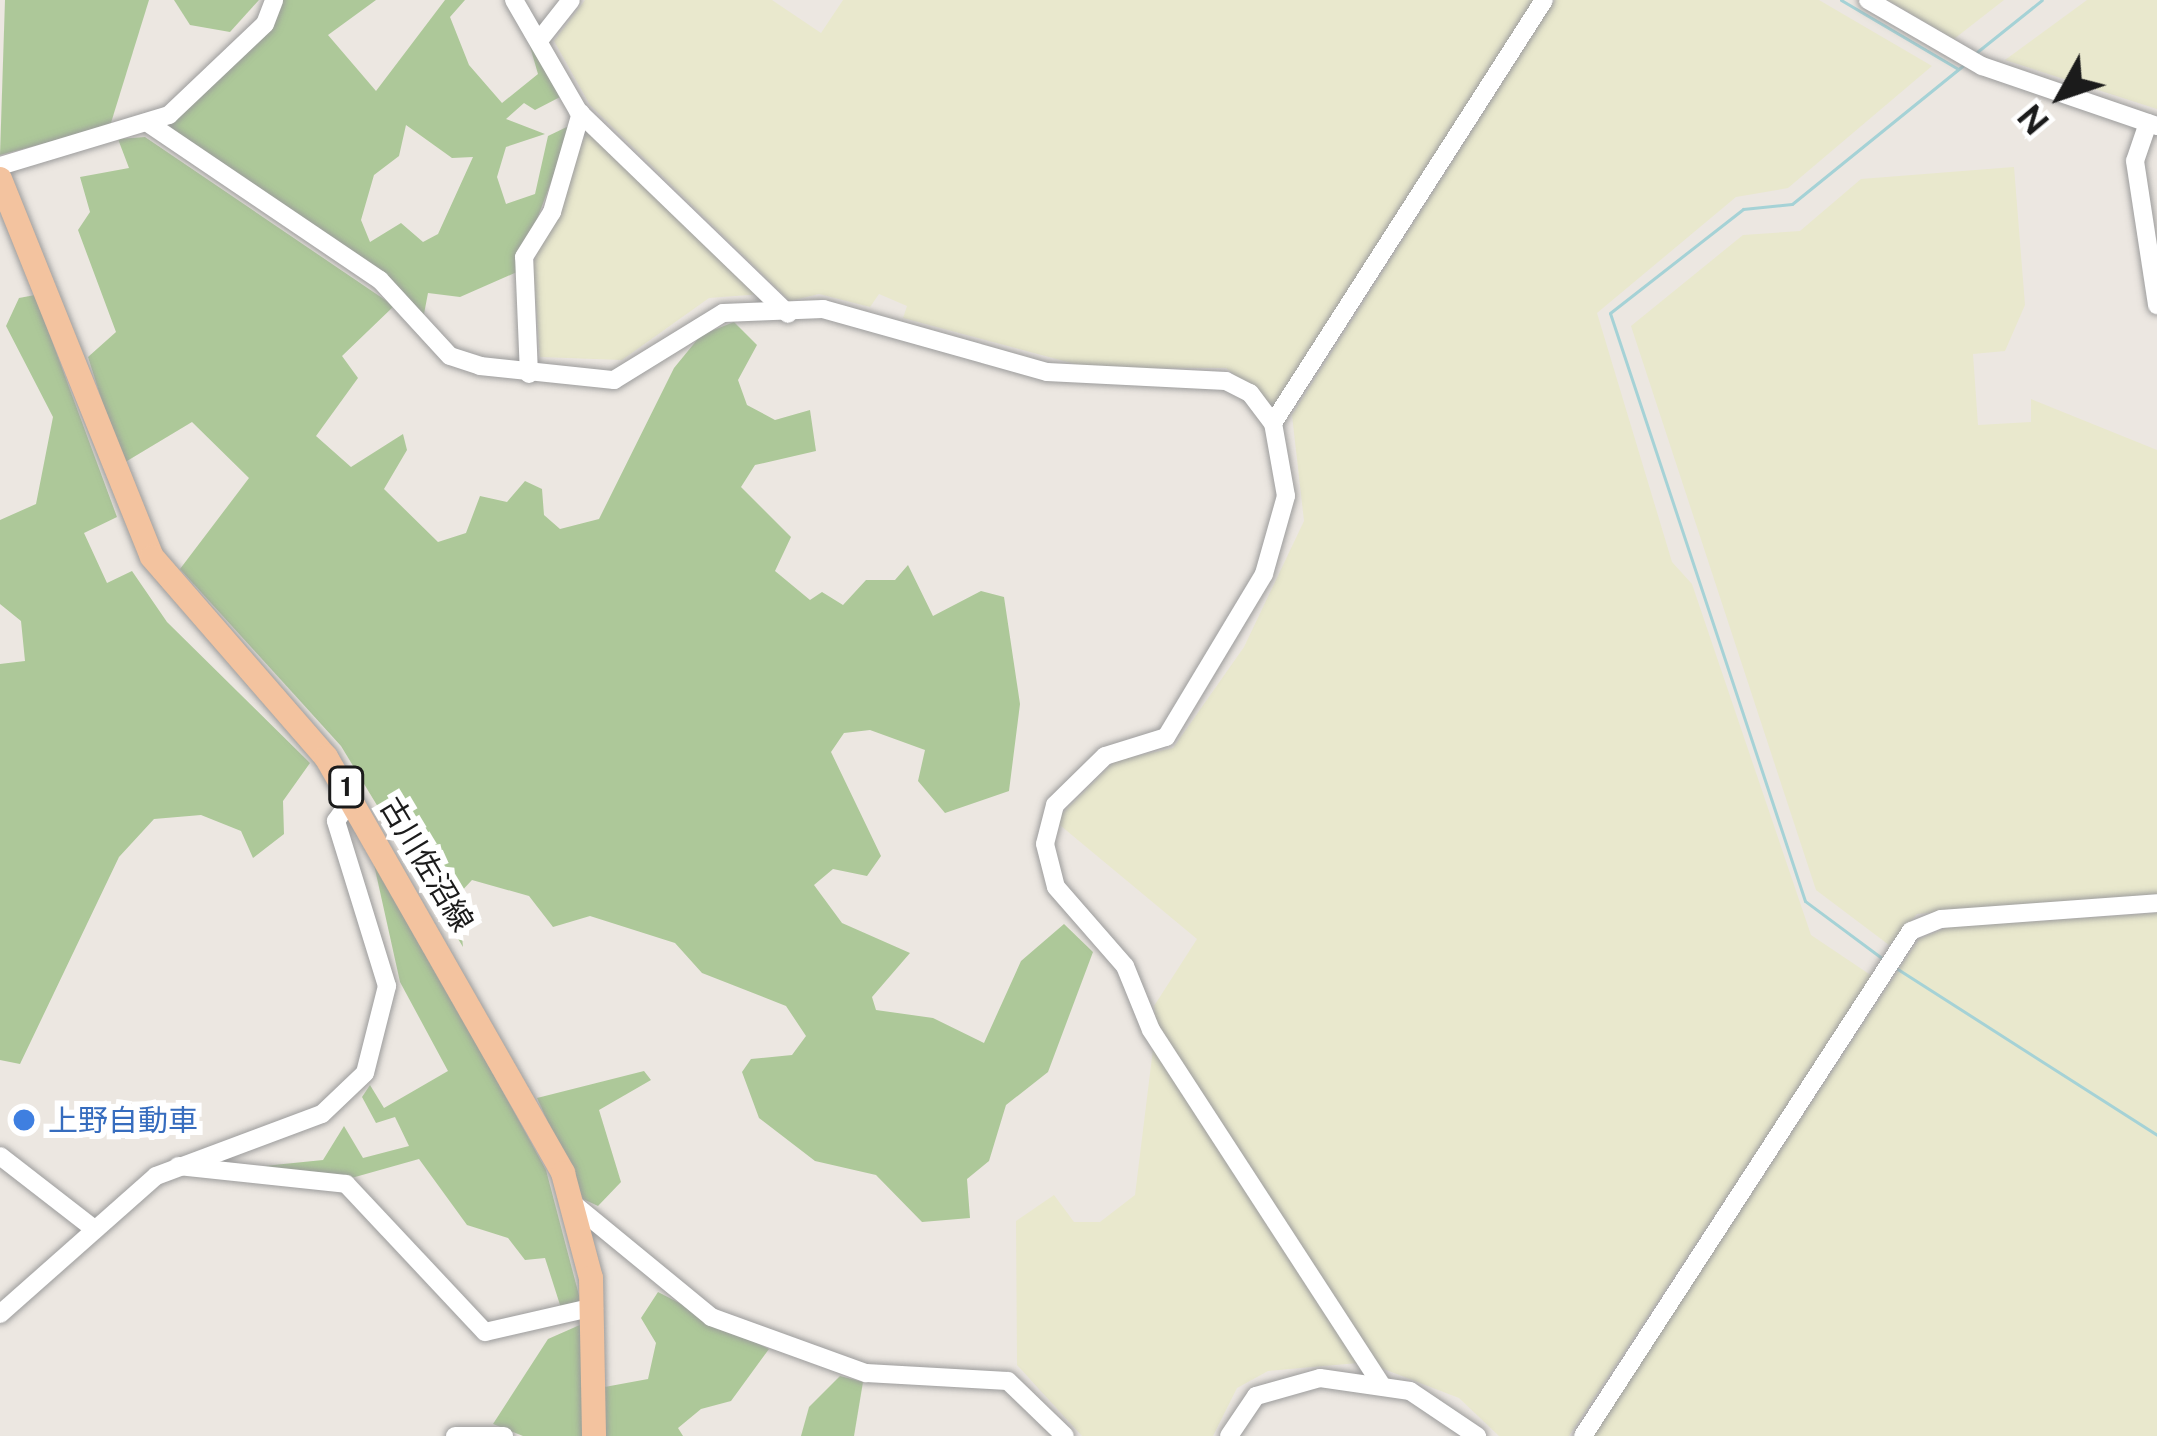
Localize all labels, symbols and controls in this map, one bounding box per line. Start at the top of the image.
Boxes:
north arrow [2001,36,2121,156]
text: N [2011,97,2056,141]
road number: 1 [328,766,364,808]
street label: 古川佐沼線 [373,790,481,938]
place label: 上野自動車 [48,1102,198,1138]
marker: 上野自動車 [11,1107,37,1133]

